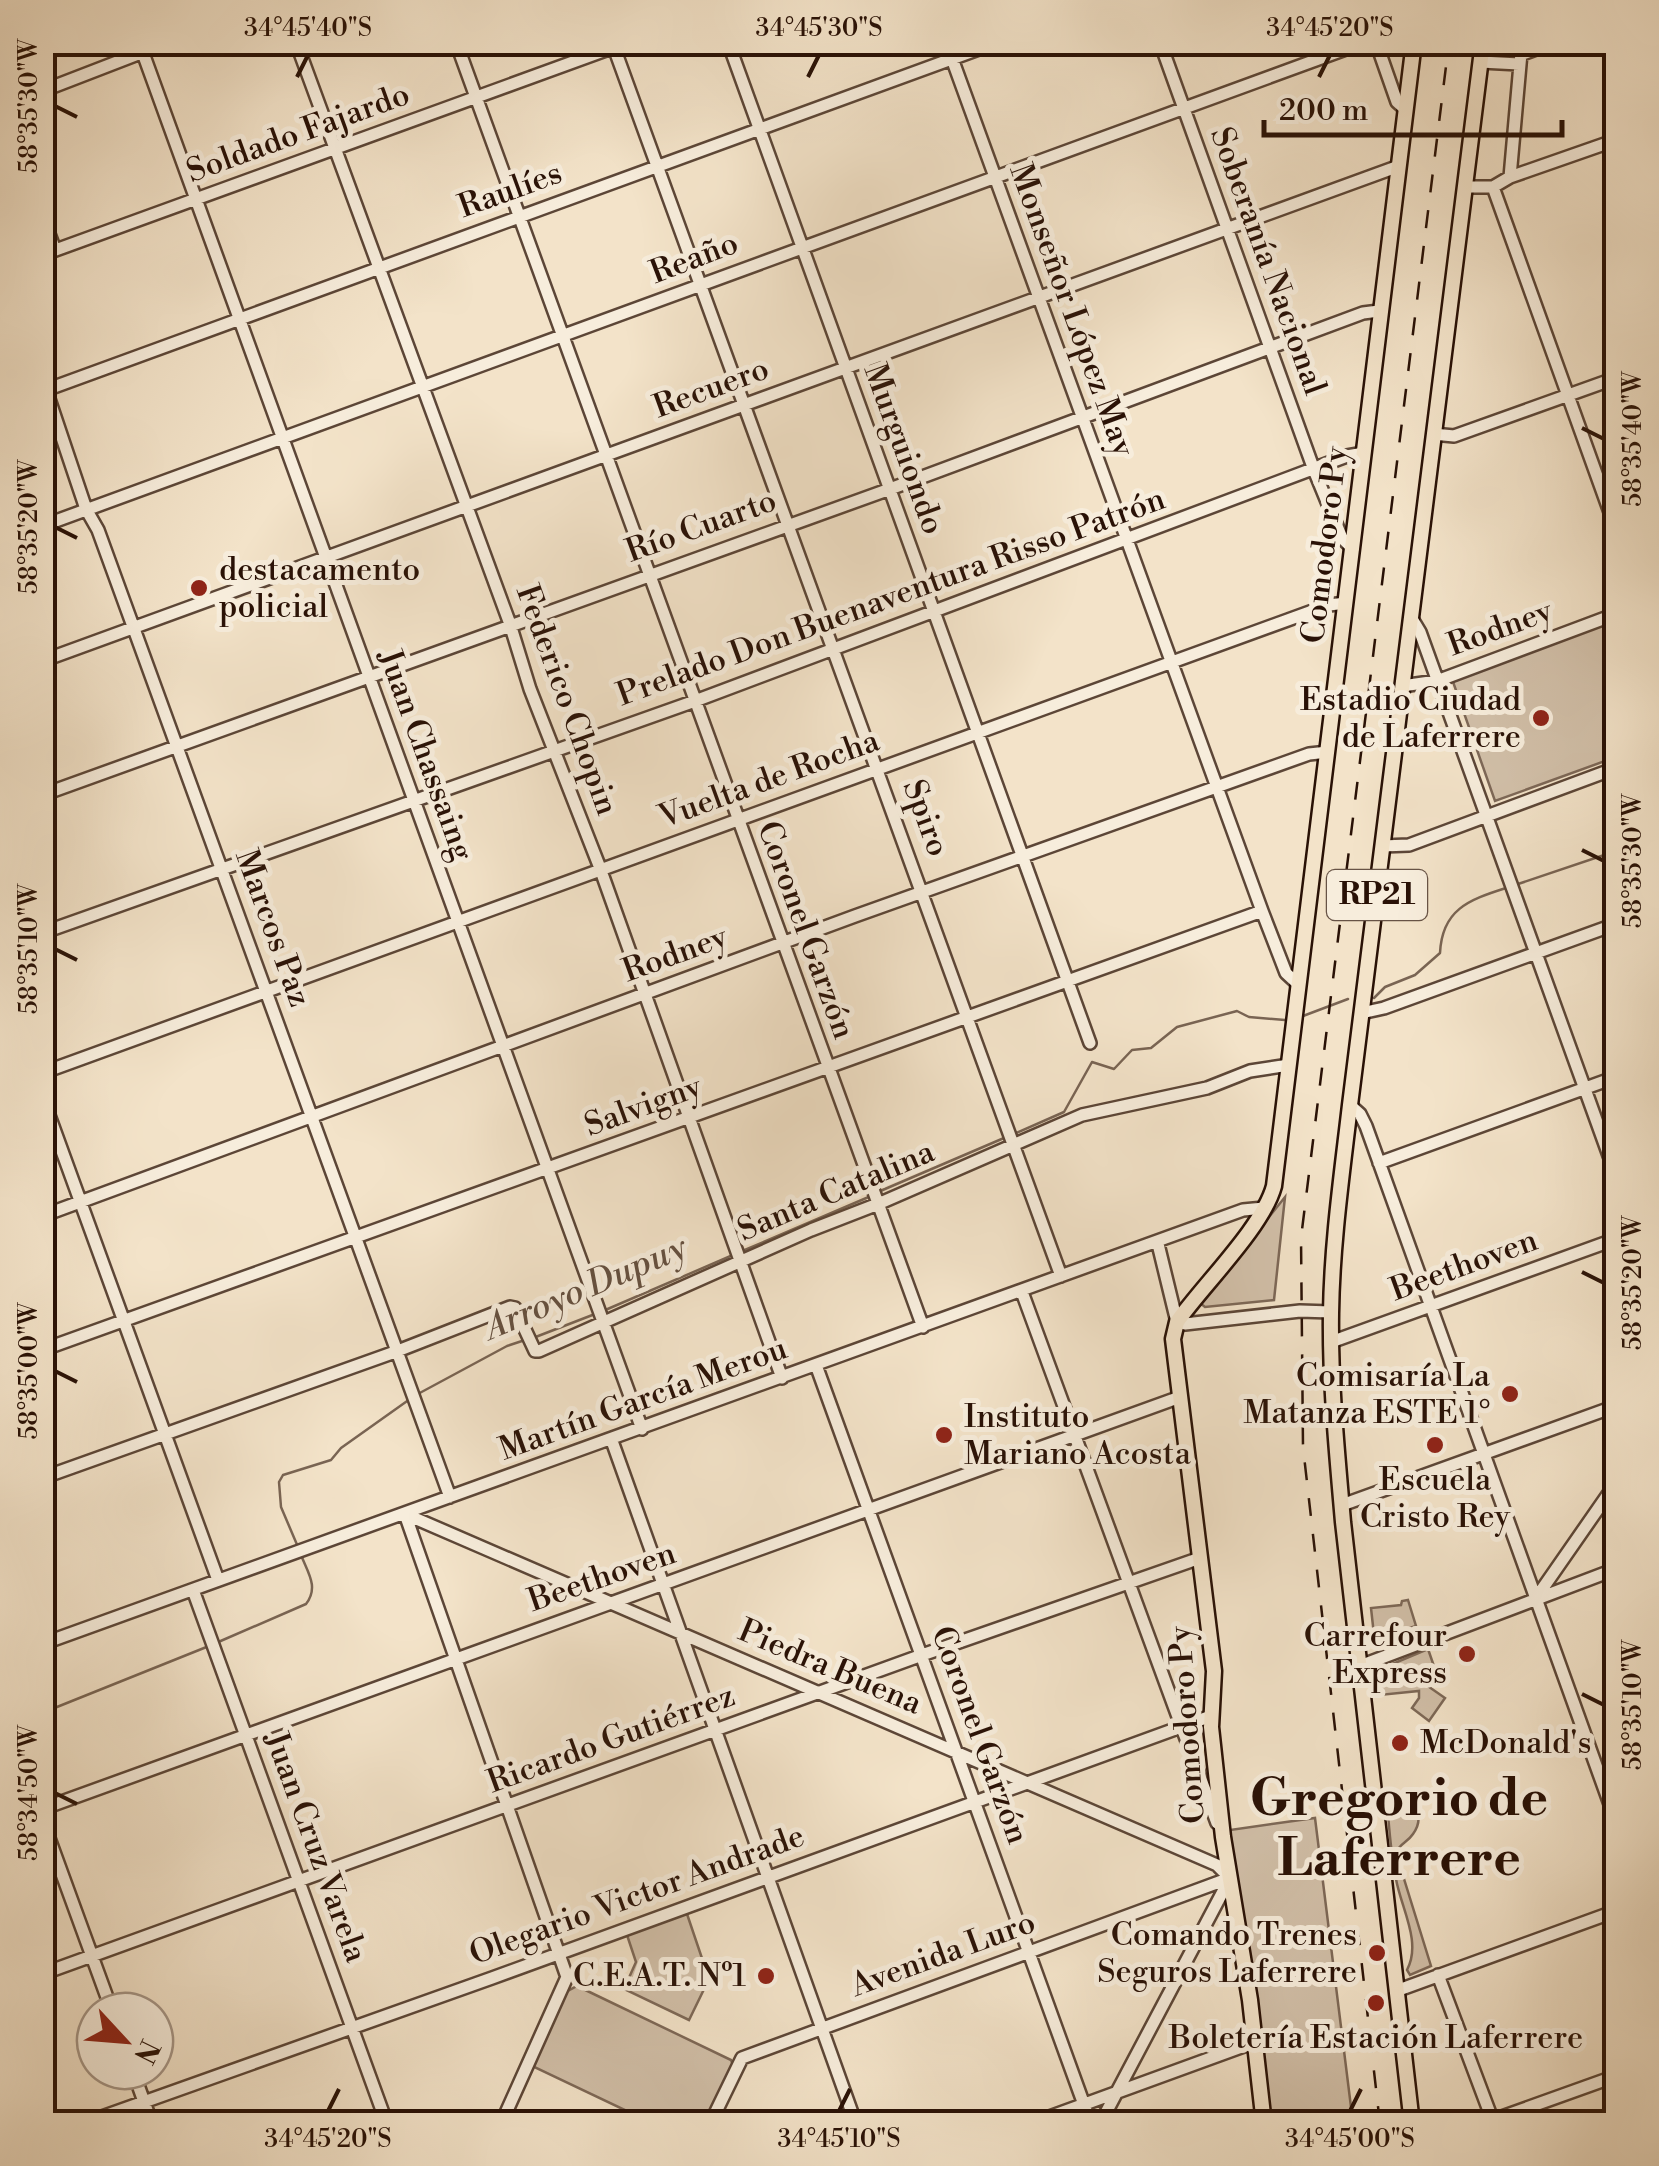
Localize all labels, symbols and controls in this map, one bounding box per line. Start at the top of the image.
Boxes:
text: 34°45'40"S [244,13,372,44]
text: 34°45'30"S [755,13,883,44]
text: 34°45'20"S [1266,13,1394,44]
text: 58°35'30"W [14,38,45,173]
street label: Soldado Fajardo [181,74,415,192]
scale bar [1264,75,1562,137]
text: 200 m [1279,92,1368,130]
street label: Soberanía Nacional [1201,122,1335,401]
street label: Raulíes [453,153,567,227]
street label: Monseñor López May [1000,158,1144,462]
street label: Reaño [644,223,744,293]
street label: Recuero [648,349,774,427]
street label: Murguiondo [855,358,953,540]
text: 58°35'40"W [1618,370,1649,507]
street label: Comodoro Py [1293,444,1357,646]
text: 58°35'20"W [14,458,45,594]
street label: Prelado Don Buenaventura Risso Patrón [611,479,1171,715]
street label: Río Cuarto [620,480,782,572]
place label: destacamento policial [219,550,420,627]
marker: destacamento policial [188,577,210,599]
street label: Federico Chopin [507,579,627,821]
street label: Rodney [1442,590,1558,665]
street label: Juan Chassaing [369,643,483,866]
place label: Estadio Ciudad de Laferrere [1300,680,1521,757]
marker: Estadio Ciudad de Laferrere [1530,707,1552,729]
street label: Vuelta de Rocha [652,720,885,838]
street label: Spiro [894,774,958,862]
text: 58°35'30"W [1618,793,1649,928]
street label: Coronel Garzón [748,816,864,1044]
street label: Marcos Paz [226,844,320,1012]
road number: RP21 [1327,870,1427,920]
text: 58°35'10"W [14,882,45,1014]
street label: Rodney [617,916,733,991]
street label: Salvigny [579,1066,707,1146]
street label: Santa Catalina [732,1131,941,1250]
text: 58°35'20"W [1618,1214,1649,1350]
street label: Beethoven [1384,1220,1543,1310]
water label: Arroyo Dupuy [475,1226,694,1352]
text: 58°35'00"W [14,1301,45,1440]
street label: Martín García Merou [494,1328,792,1470]
place label: Comisaría La Matanza ESTE 1° [1243,1356,1491,1433]
marker: Comisaría La Matanza ESTE 1° [1499,1383,1521,1405]
place label: Instituto Mariano Acosta [964,1397,1192,1474]
marker: Instituto Mariano Acosta [933,1424,955,1446]
marker: Escuela Cristo Rey [1424,1434,1446,1456]
place label: Escuela Cristo Rey [1360,1460,1511,1537]
street label: Beethoven [522,1533,681,1621]
street label: Piedra Buena [732,1610,928,1724]
place label: Carrefour Express [1304,1616,1447,1693]
street label: Coronel Garzón [922,1621,1038,1849]
street label: Comodoro Py [1160,1624,1214,1825]
text: 58°35'10"W [1618,1638,1649,1770]
marker: Carrefour Express [1456,1643,1478,1665]
street label: Ricardo Gutiérrez [482,1676,740,1802]
place label: McDonald's [1420,1723,1591,1763]
text: 58°34'50"W [14,1724,45,1861]
street label: Juan Cruz Varela [255,1725,377,1969]
marker: McDonald's [1389,1732,1411,1754]
district label: Gregorio de Laferrere [1250,1767,1548,1892]
street label: Olegario Victor Andrade [464,1816,810,1974]
street label: Avenida Luro [844,1902,1041,2006]
place label: Comando Trenes Seguros Laferrere [1097,1915,1357,1992]
marker: Comando Trenes Seguros Laferrere [1366,1942,1388,1964]
place label: C.E.A.T. Nº1 [573,1956,746,1996]
marker: C.E.A.T. Nº1 [755,1965,777,1987]
north arrow [75,1991,175,2091]
marker: Boletería Estación Laferrere [1365,1992,1387,2014]
place label: Boletería Estación Laferrere [1168,2018,1583,2058]
text: N [126,2034,167,2069]
text: 34°45'20"S [264,2124,392,2155]
text: 34°45'10"S [777,2124,901,2155]
text: 34°45'00"S [1285,2124,1415,2155]

